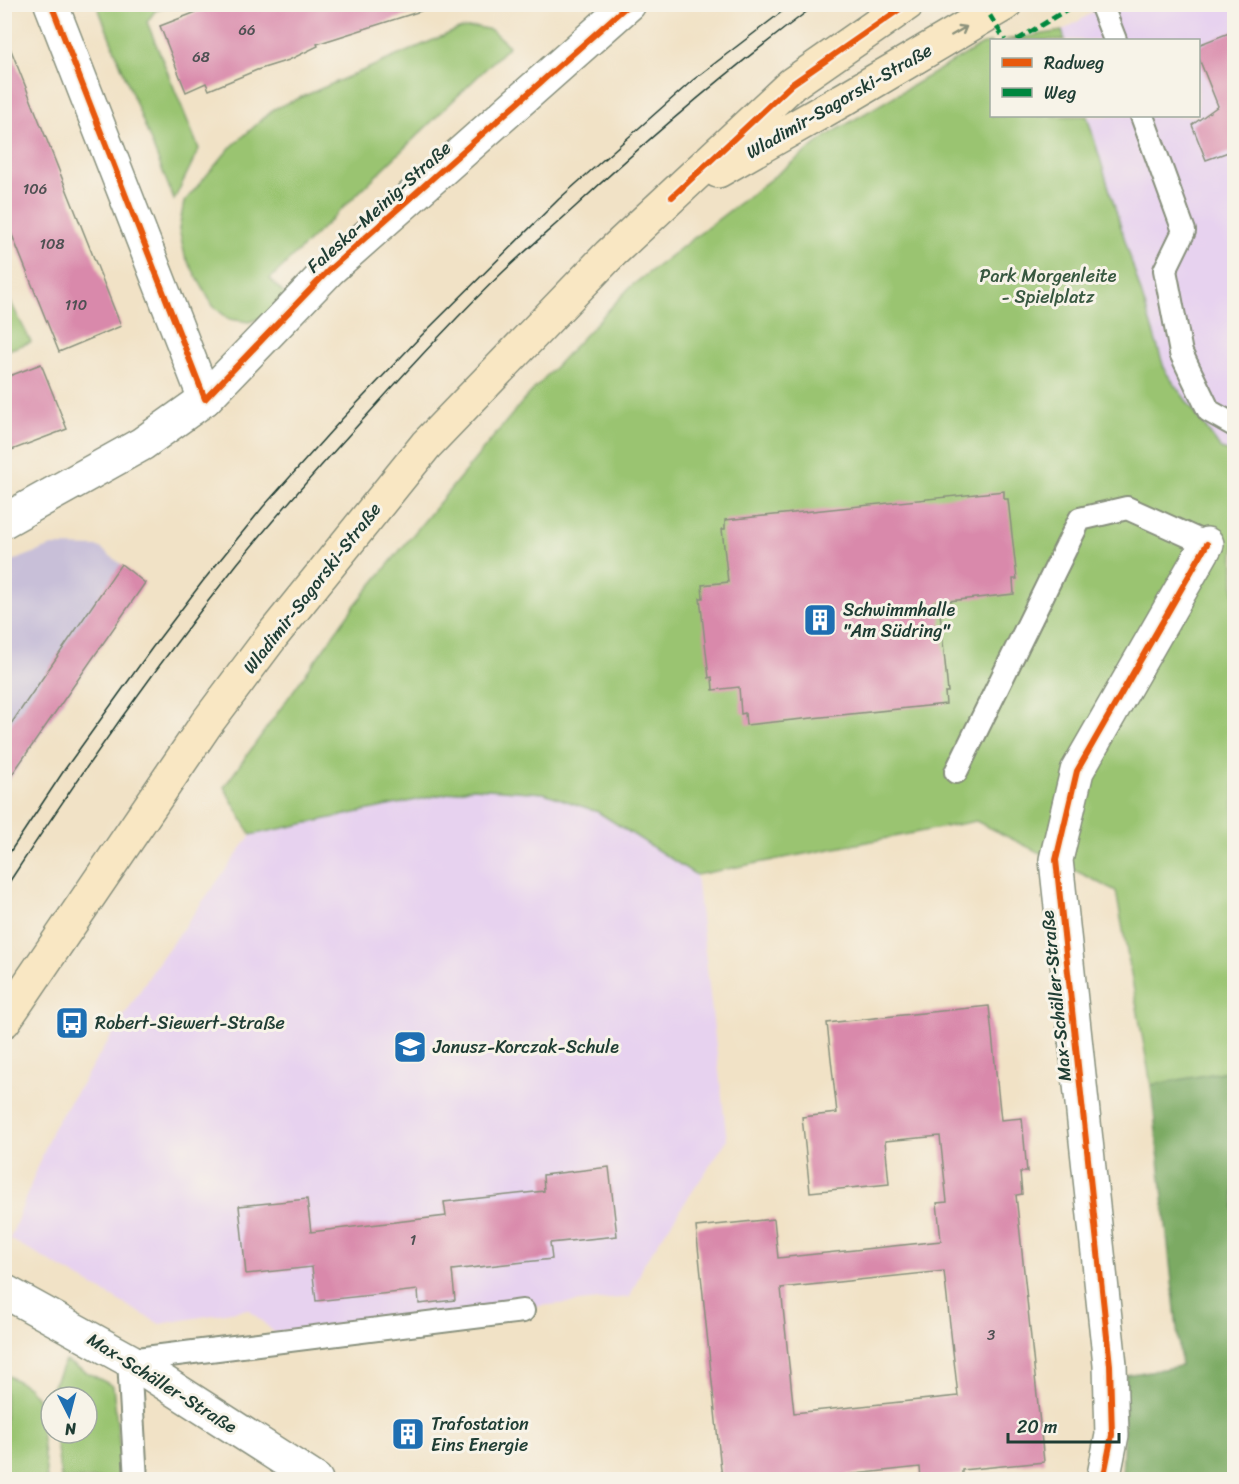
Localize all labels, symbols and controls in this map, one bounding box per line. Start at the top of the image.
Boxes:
house number: 66 [238,17,256,43]
one-way arrow [950,25,967,37]
street label: Wladimir-Sagorski-Straße [740,34,938,168]
legend [990,39,1200,117]
house number: 68 [192,44,210,70]
text: Radweg [1044,47,1104,79]
text: Weg [1044,77,1076,109]
street label: Faleska-Meinig-Straße [299,133,459,281]
house number: 106 [23,176,47,202]
house number: 108 [40,231,64,257]
park label: Park Morgenleite - Spielplatz [980,260,1117,313]
house number: 110 [65,292,87,318]
street label: Wladimir-Sagorski-Straße [235,495,389,681]
place label: Schwimmhalle "Am Südring" [843,594,955,647]
building icon: Schwimmhalle "Am Südring" [802,602,838,638]
street label: Max-Schäller-Straße [1031,908,1081,1083]
bus stop icon: Robert-Siewert-Straße [54,1005,90,1041]
place label: Robert-Siewert-Straße [95,1007,285,1039]
school or university icon: Janusz-Korczak-Schule [392,1029,428,1065]
place label: Janusz-Korczak-Schule [432,1031,619,1063]
house number: 1 [410,1227,416,1253]
house number: 3 [987,1322,995,1348]
street label: Max-Schäller-Straße [81,1324,244,1442]
north arrow [39,1385,99,1445]
scale bar [1008,1406,1119,1444]
place label: Trafostation Eins Energie [431,1408,529,1461]
text: 20 m [1017,1411,1057,1443]
text: N [63,1414,79,1445]
building icon: Trafostation Eins Energie [390,1416,426,1452]

